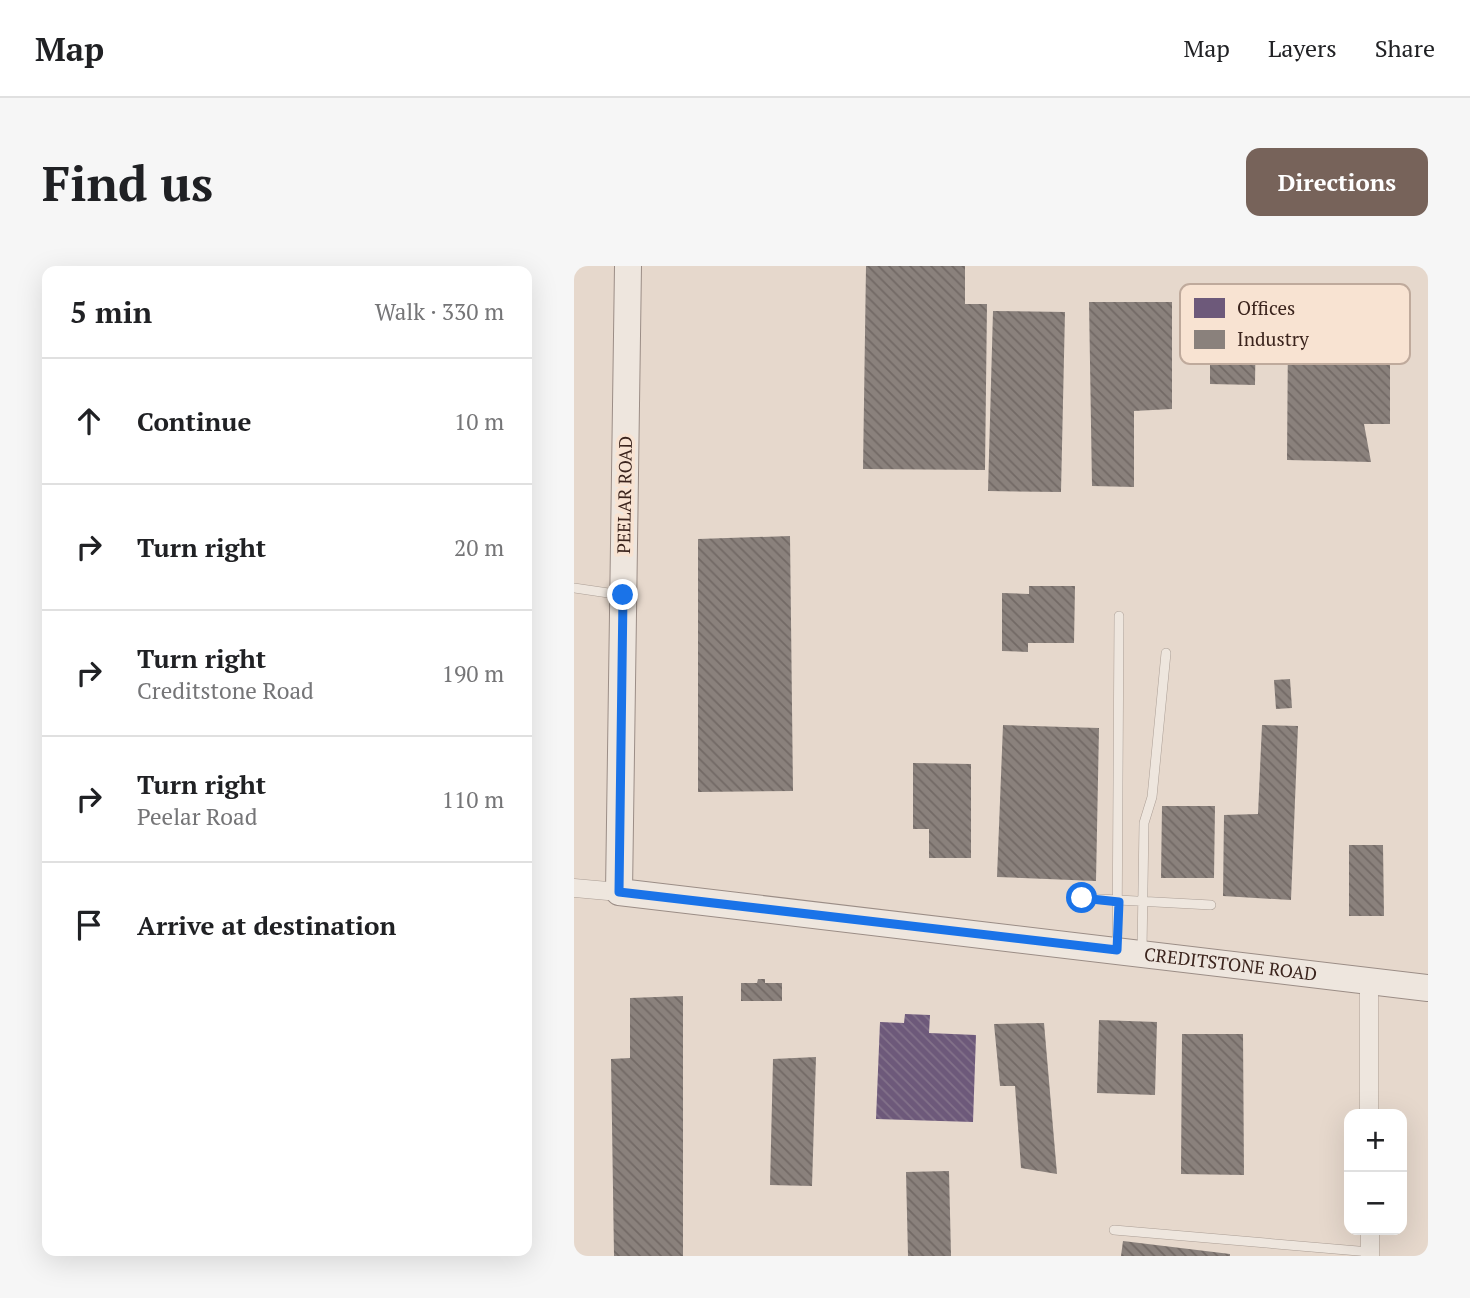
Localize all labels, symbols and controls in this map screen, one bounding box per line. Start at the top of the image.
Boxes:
text: Map [35,27,104,70]
text: Map [1183,32,1230,64]
text: Layers [1268,32,1337,64]
text: Share [1375,32,1435,64]
button: Directions [1246,148,1428,216]
text: Find us [42,150,213,215]
legend [1180,284,1410,364]
text: 5 min [70,292,152,332]
text: Offices [1237,295,1295,320]
text: Walk · 330 m [375,296,504,327]
text: Industry [1237,326,1309,351]
icon: ahead [70,402,108,440]
text: Continue [137,404,251,438]
text: 10 m [454,406,504,437]
street label: PEELAR ROAD [611,436,637,554]
icon: right [70,528,108,566]
text: Turn right [137,530,266,564]
text: 20 m [454,532,504,563]
route end [607,579,638,610]
text: Turn right [137,641,266,675]
icon: right [70,654,108,692]
text: 190 m [442,658,504,689]
text: Creditstone Road [137,675,314,706]
text: Turn right [137,767,266,801]
icon: right [70,780,108,818]
text: 110 m [442,784,504,815]
text: Peelar Road [137,801,257,832]
route start [1066,882,1097,913]
icon: arrive [70,906,108,944]
text: Arrive at destination [137,908,396,942]
street label: CREDITSTONE ROAD [1143,941,1319,986]
map controls [1344,1109,1407,1235]
button: + [1344,1109,1407,1172]
button: − [1344,1172,1407,1235]

